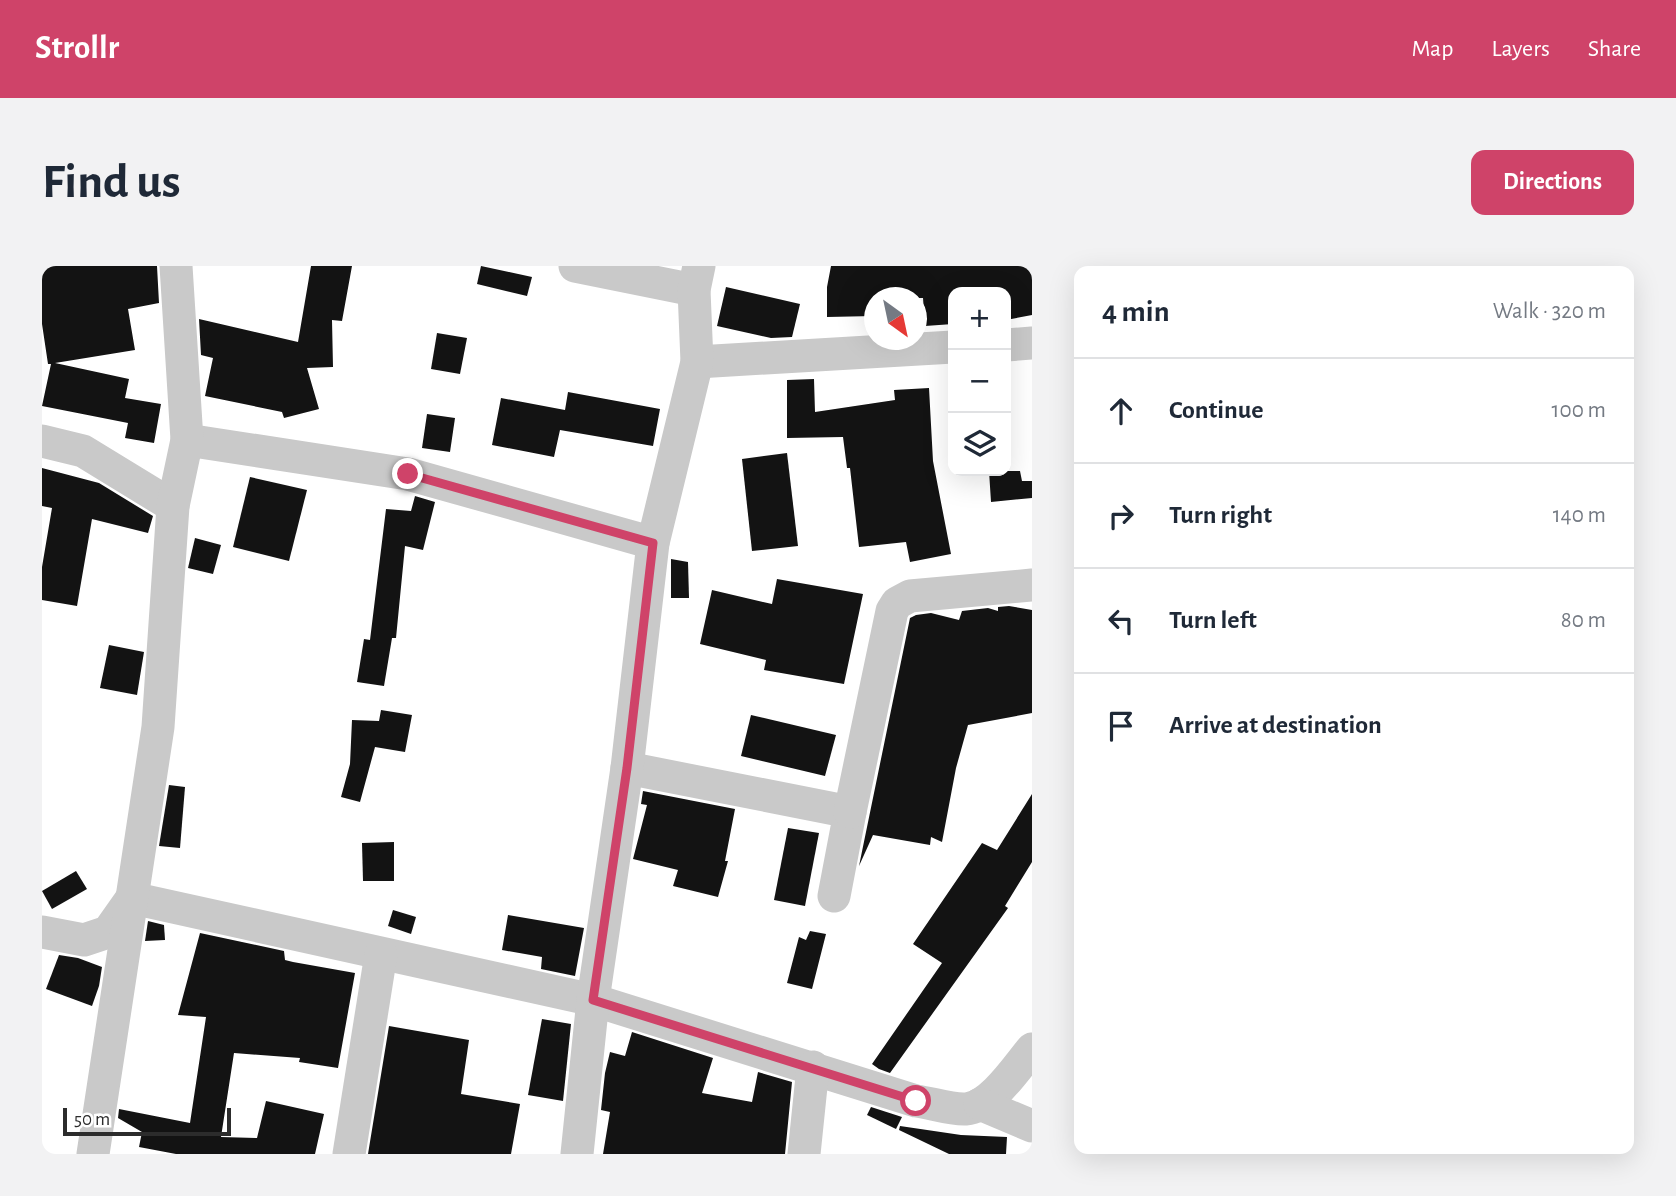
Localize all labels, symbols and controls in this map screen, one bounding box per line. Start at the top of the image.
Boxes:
text: Strollr [35,32,119,65]
text: Map [1411,37,1453,61]
text: Layers [1491,37,1550,61]
text: Share [1588,37,1641,61]
button: Directions [1471,150,1634,215]
text: Find us [42,158,181,207]
north arrow [864,287,927,350]
map controls [948,287,1011,476]
button: + [948,287,1011,350]
text: 4 min [1102,297,1170,327]
text: Walk · 320 m [1493,300,1606,323]
button: − [948,350,1011,413]
icon: ahead [1102,392,1140,430]
text: Continue [1169,397,1264,423]
text: 100 m [1552,399,1606,422]
button: layers [948,413,1011,476]
route end [392,458,423,489]
icon: right [1102,497,1140,535]
text: Turn right [1169,502,1272,528]
text: 140 m [1553,504,1606,527]
icon: left [1102,602,1140,640]
text: Turn left [1169,607,1257,633]
text: 80 m [1561,609,1606,632]
icon: arrive [1102,707,1140,745]
text: Arrive at destination [1169,712,1382,738]
route start [900,1085,931,1116]
scale bar [63,1105,231,1137]
text: 50 m [74,1110,110,1129]

